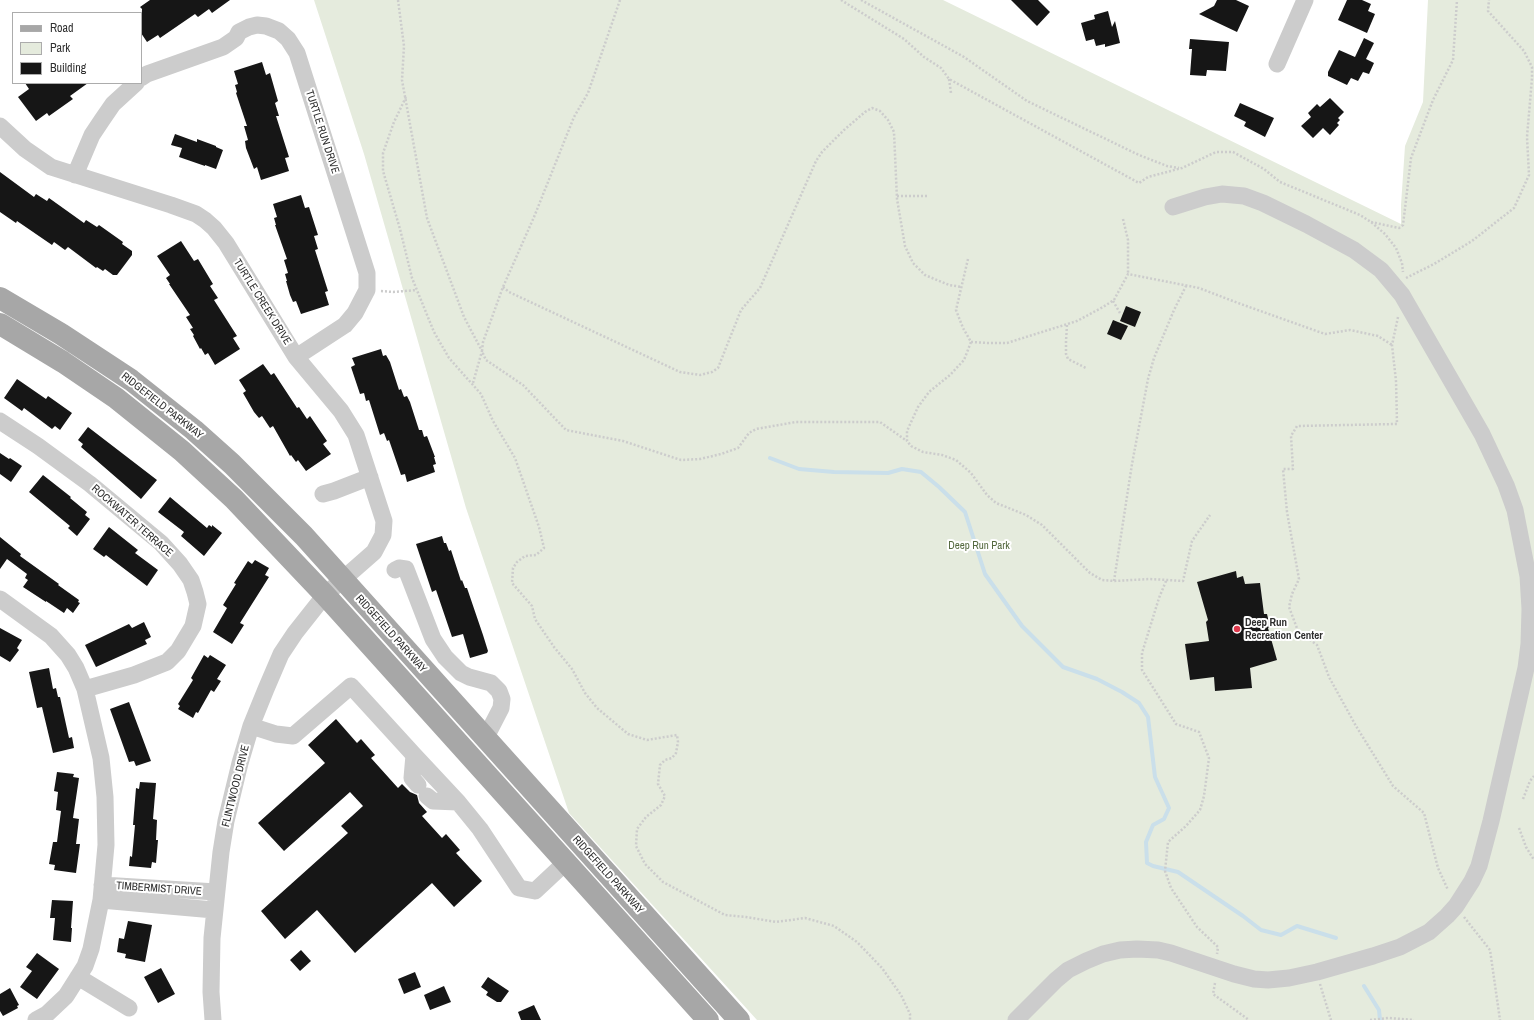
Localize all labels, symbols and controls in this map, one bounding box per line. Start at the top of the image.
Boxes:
legend [12,12,142,84]
text: Road [50,20,74,36]
text: Park [50,40,70,56]
text: Building [50,60,86,76]
street label: TURTLE RUN DRIVE [302,89,342,175]
street label: TURTLE CREEK DRIVE [230,257,294,347]
street label: RIDGEFIELD PARKWAY [118,370,206,442]
street label: ROCKWATER TERRACE [89,482,175,560]
park label: Deep Run Park [948,539,1010,553]
street label: RIDGEFIELD PARKWAY [353,592,429,676]
place label: Deep Run Recreation Center [1245,616,1323,642]
marker: Deep Run Recreation Center [1232,624,1242,634]
street label: FLINTWOOD DRIVE [219,744,253,828]
street label: RIDGEFIELD PARKWAY [570,833,646,917]
street label: TIMBERMIST DRIVE [116,879,202,899]

